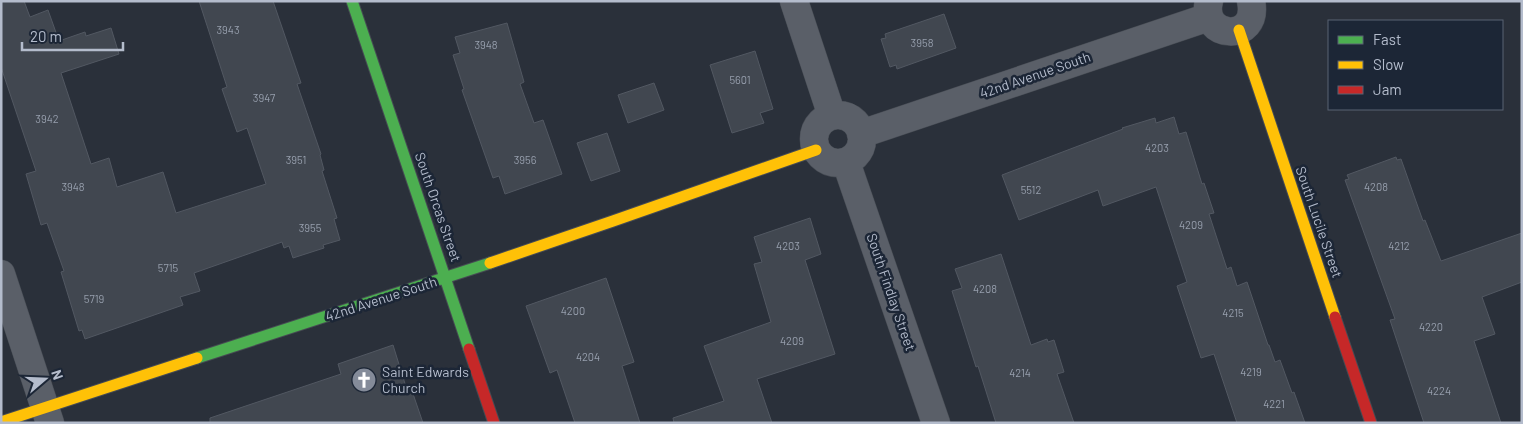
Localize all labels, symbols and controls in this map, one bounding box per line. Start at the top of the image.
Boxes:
scale bar [22,20,124,52]
legend [1328,20,1503,110]
house number: 3943 [216,23,240,36]
text: 20 m [30,27,62,45]
text: Fast [1373,30,1401,48]
house number: 3958 [911,36,934,49]
house number: 3948 [474,38,498,51]
street label: 42nd Avenue South [977,48,1093,102]
text: Slow [1373,55,1404,73]
house number: 5601 [729,73,751,86]
text: Jam [1373,80,1402,98]
house number: 3947 [253,91,275,104]
house number: 3942 [35,112,59,125]
house number: 4203 [1145,141,1169,154]
street label: South Orcas Street [412,150,465,264]
house number: 3951 [286,153,306,166]
house number: 3956 [514,153,537,166]
street label: South Lucile Street [1292,164,1347,280]
house number: 3948 [61,180,85,193]
house number: 4208 [1364,180,1388,193]
house number: 5512 [1021,183,1041,196]
house number: 4209 [1179,218,1203,231]
house number: 3955 [299,221,322,234]
street label: South Findlay Street [863,231,920,353]
house number: 4203 [776,239,800,252]
house number: 4212 [1388,239,1410,252]
house number: 5715 [158,261,179,274]
street label: 42nd Avenue South [323,272,439,325]
house number: 4208 [973,282,997,295]
house number: 5719 [84,292,104,305]
house number: 4200 [561,304,585,317]
house number: 4215 [1222,306,1244,319]
house number: 4220 [1419,320,1443,333]
house number: 4209 [780,334,804,347]
house number: 4204 [576,350,600,363]
north arrow [20,354,70,404]
place label: Saint Edwards Church [382,363,469,396]
house number: 4219 [1240,365,1262,378]
house number: 4214 [1009,366,1031,379]
text: N [48,367,67,382]
church icon: Saint Edwards Church [351,367,377,393]
house number: 4224 [1427,384,1451,397]
house number: 4221 [1263,397,1285,410]

